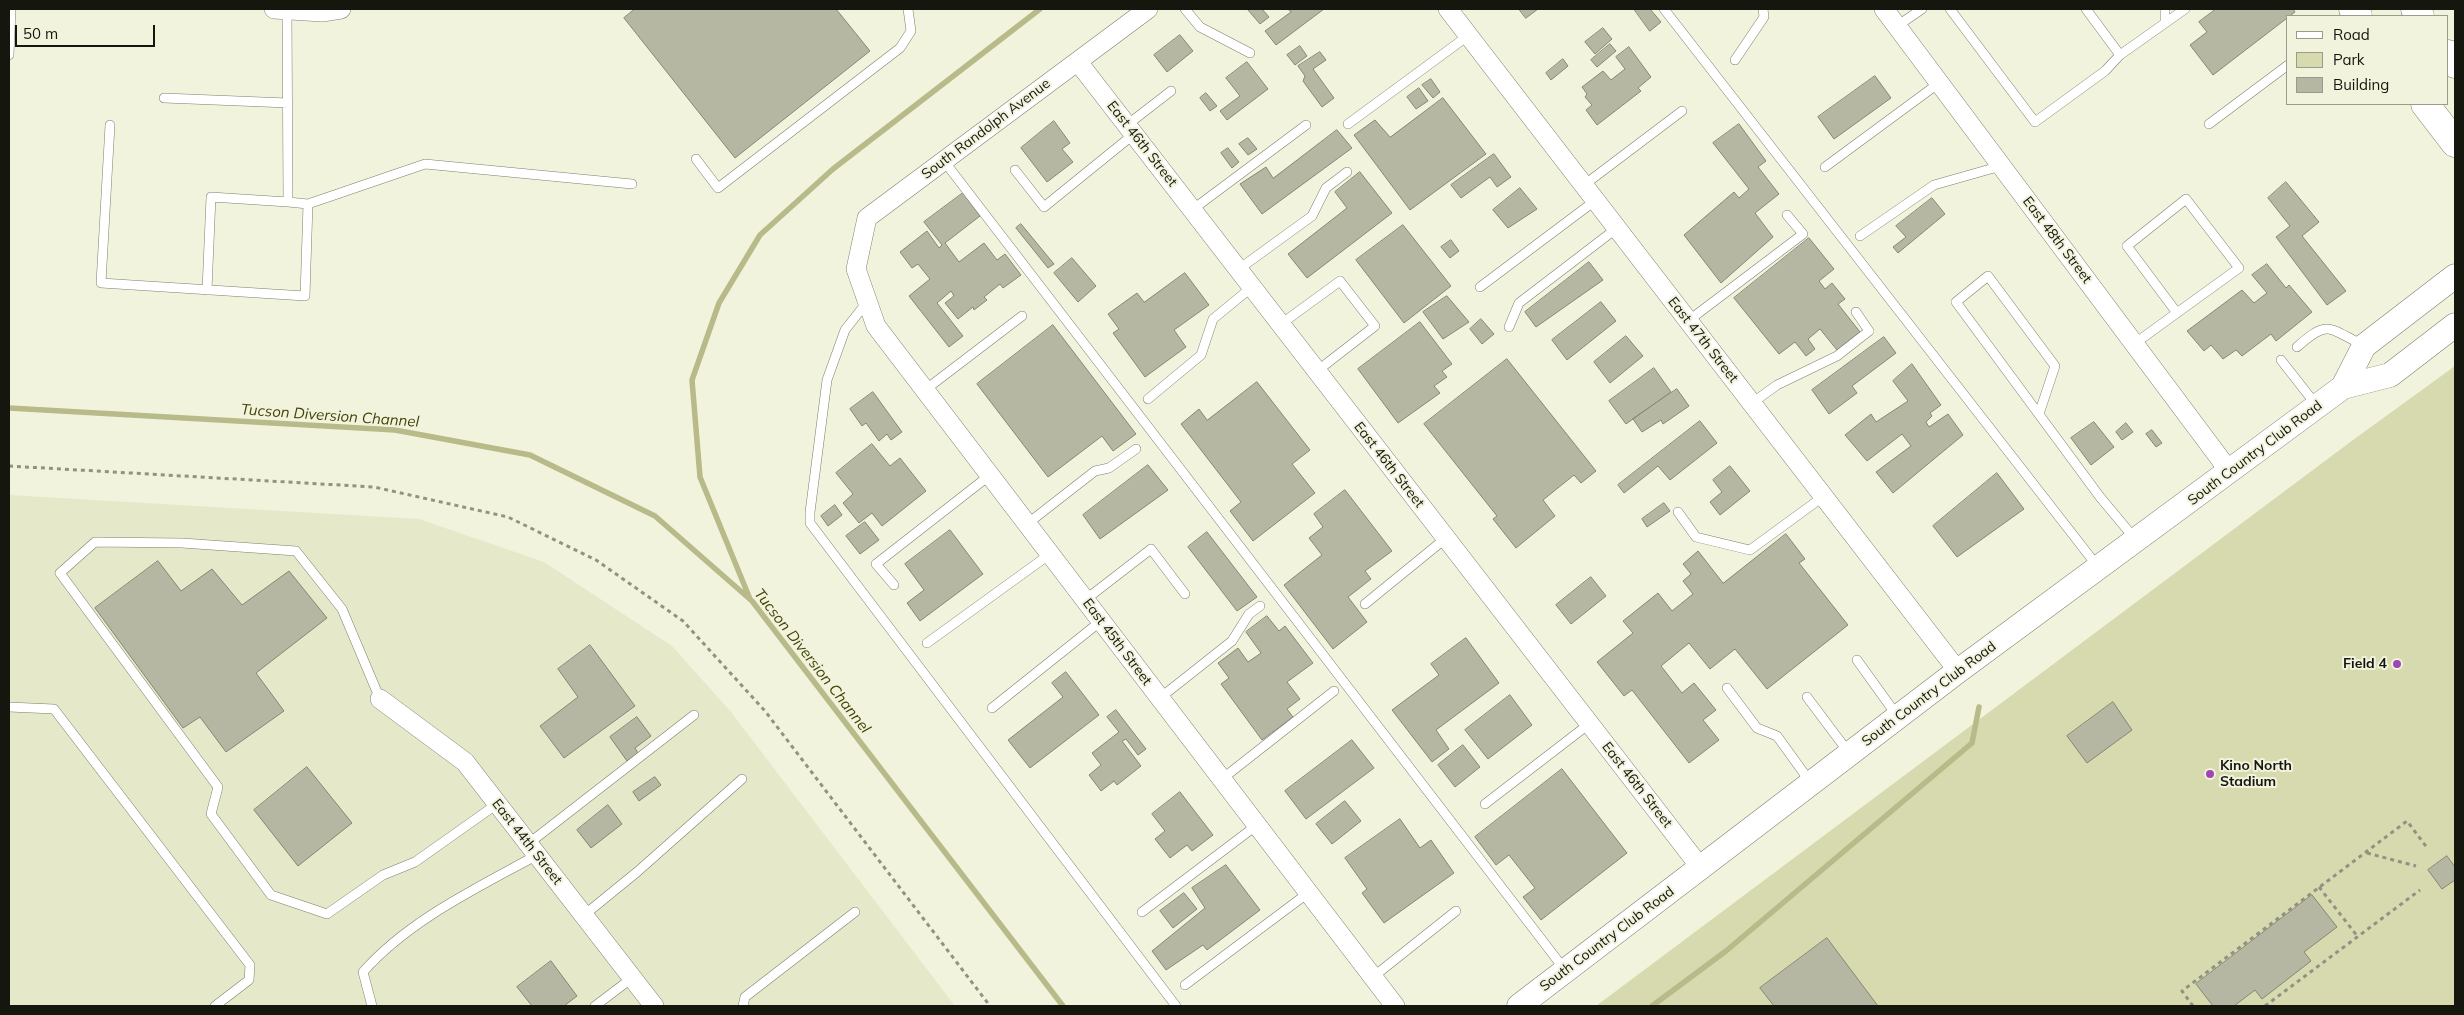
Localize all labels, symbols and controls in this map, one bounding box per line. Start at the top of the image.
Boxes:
scale bar [18,15,158,47]
legend [2286,15,2449,105]
text: 50 m [23,24,58,43]
text: Road [2333,25,2370,44]
text: Park [2333,50,2365,69]
street label: South Randolph Avenue [918,75,1054,183]
text: Building [2333,75,2389,94]
street label: East 46th Street [1103,98,1181,190]
street label: East 48th Street [2019,193,2095,287]
street label: East 47th Street [1664,294,1742,386]
street label: South Country Club Road [2185,397,2325,509]
water label: Tucson Diversion Channel [240,401,420,431]
street label: East 46th Street [1350,419,1428,511]
water label: Tucson Diversion Channel [750,585,874,737]
street label: East 45th Street [1079,595,1155,689]
street label: South Country Club Road [1859,638,1999,750]
place label: Field 4 [2343,656,2387,672]
marker: Field 4 [2391,658,2403,670]
street label: East 46th Street [1598,739,1676,831]
place label: Kino North Stadium [2220,758,2292,790]
marker: Kino North Stadium [2204,768,2216,780]
street label: East 44th Street [488,796,566,888]
street label: South Country Club Road [1537,883,1677,995]

